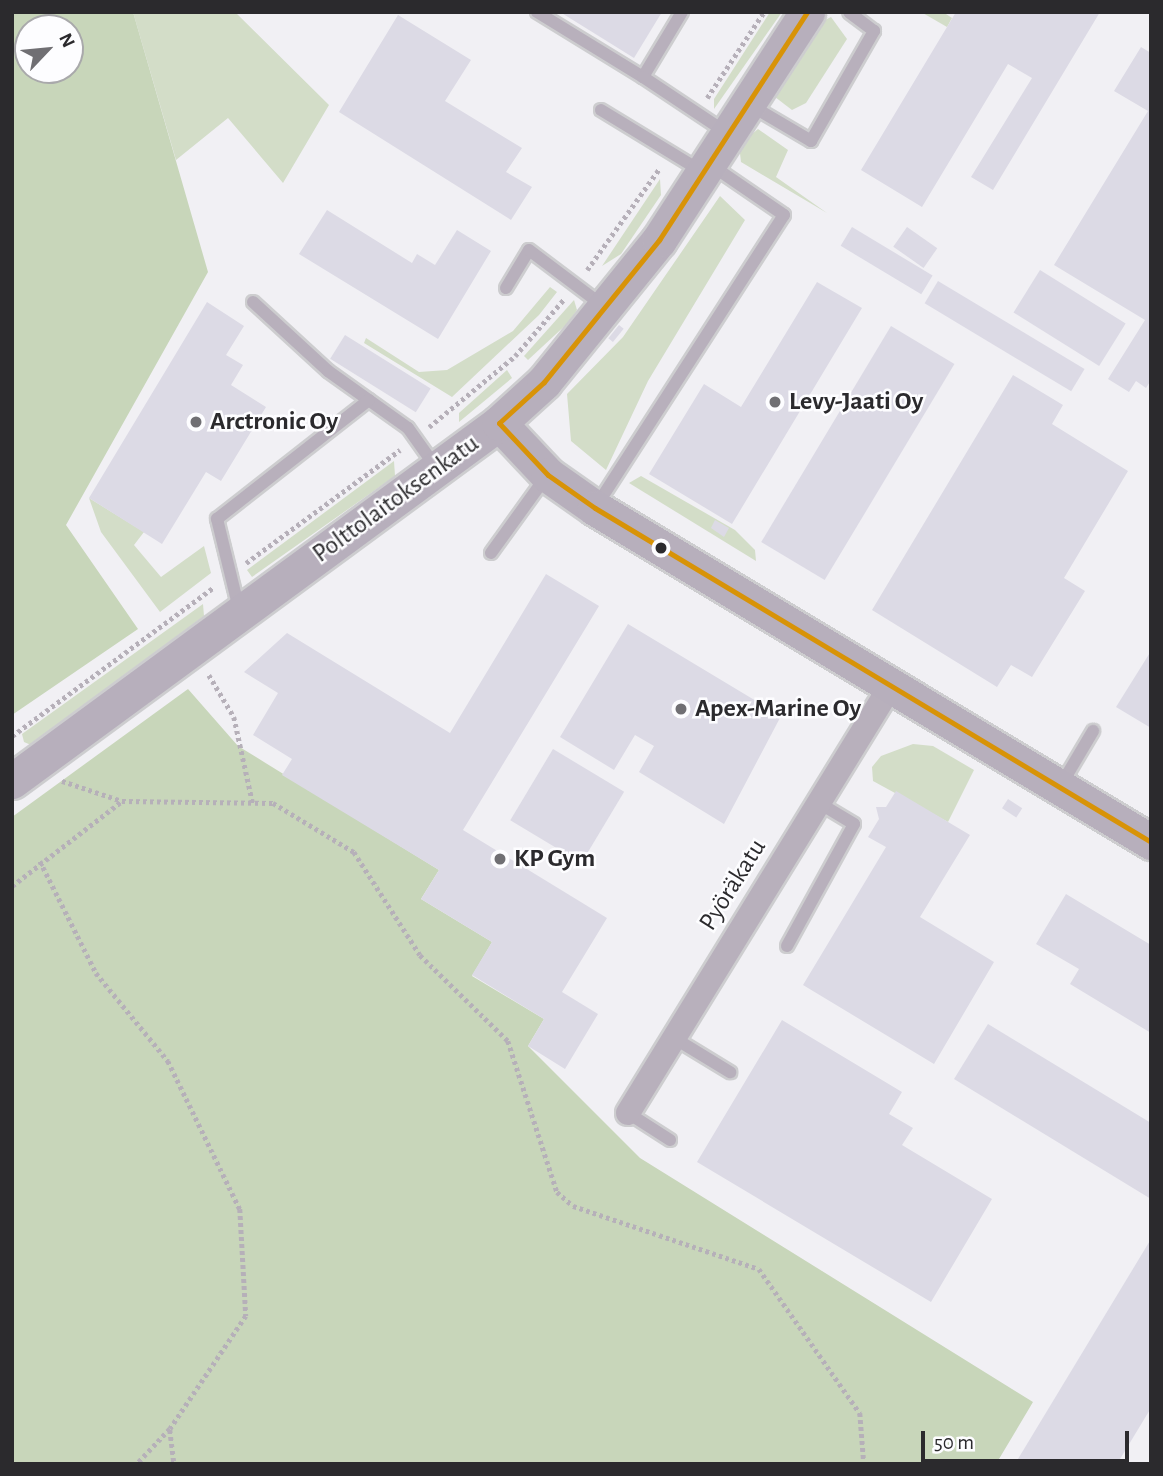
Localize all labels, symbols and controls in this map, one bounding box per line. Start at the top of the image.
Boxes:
north arrow [14,14,84,84]
text: N [55,30,78,51]
place label: Levy-Jaati Oy [789,386,923,418]
marker: Levy-Jaati Oy [767,394,783,410]
place label: Arctronic Oy [210,406,338,438]
marker: Arctronic Oy [188,414,204,430]
street label: Polttolaitoksenkatu [307,428,485,570]
unlabelled marker [654,541,668,555]
place label: Apex-Marine Oy [695,693,861,725]
marker: Apex-Marine Oy [673,701,689,717]
street label: Pyöräkatu [693,834,773,936]
place label: KP Gym [514,843,595,875]
marker: KP Gym [492,851,508,867]
scale bar [925,1416,1133,1460]
text: 50 m [934,1432,974,1453]

